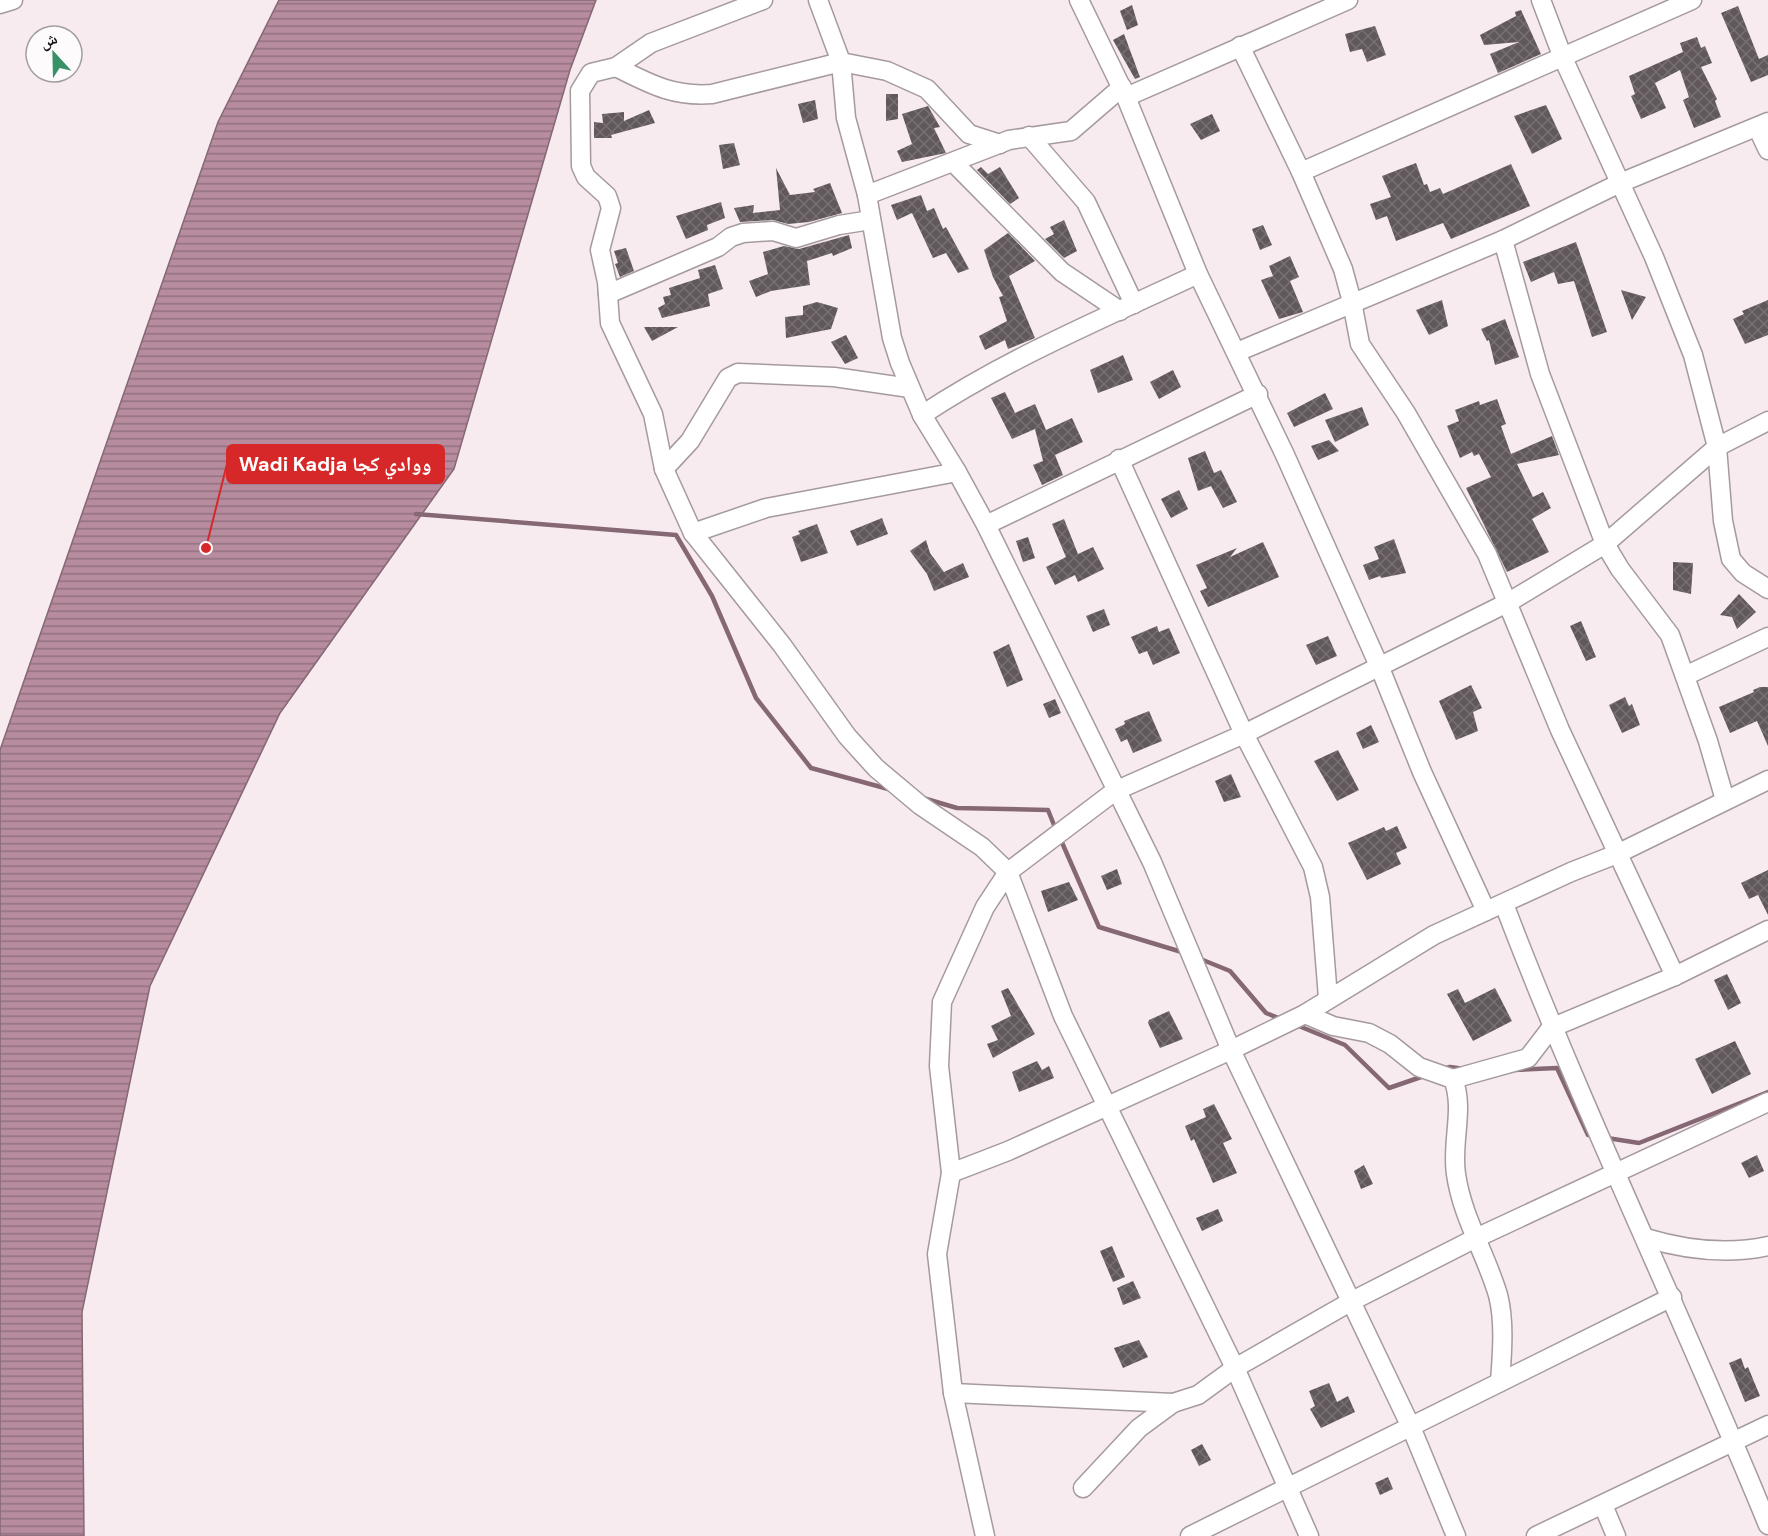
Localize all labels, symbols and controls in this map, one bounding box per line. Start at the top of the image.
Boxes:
north arrow [24,24,84,84]
text: ش [37,28,60,53]
callout: Wadi Kadja ووادي كجا [227,445,444,483]
text: Wadi Kadja ووادي كجا [239,451,431,480]

